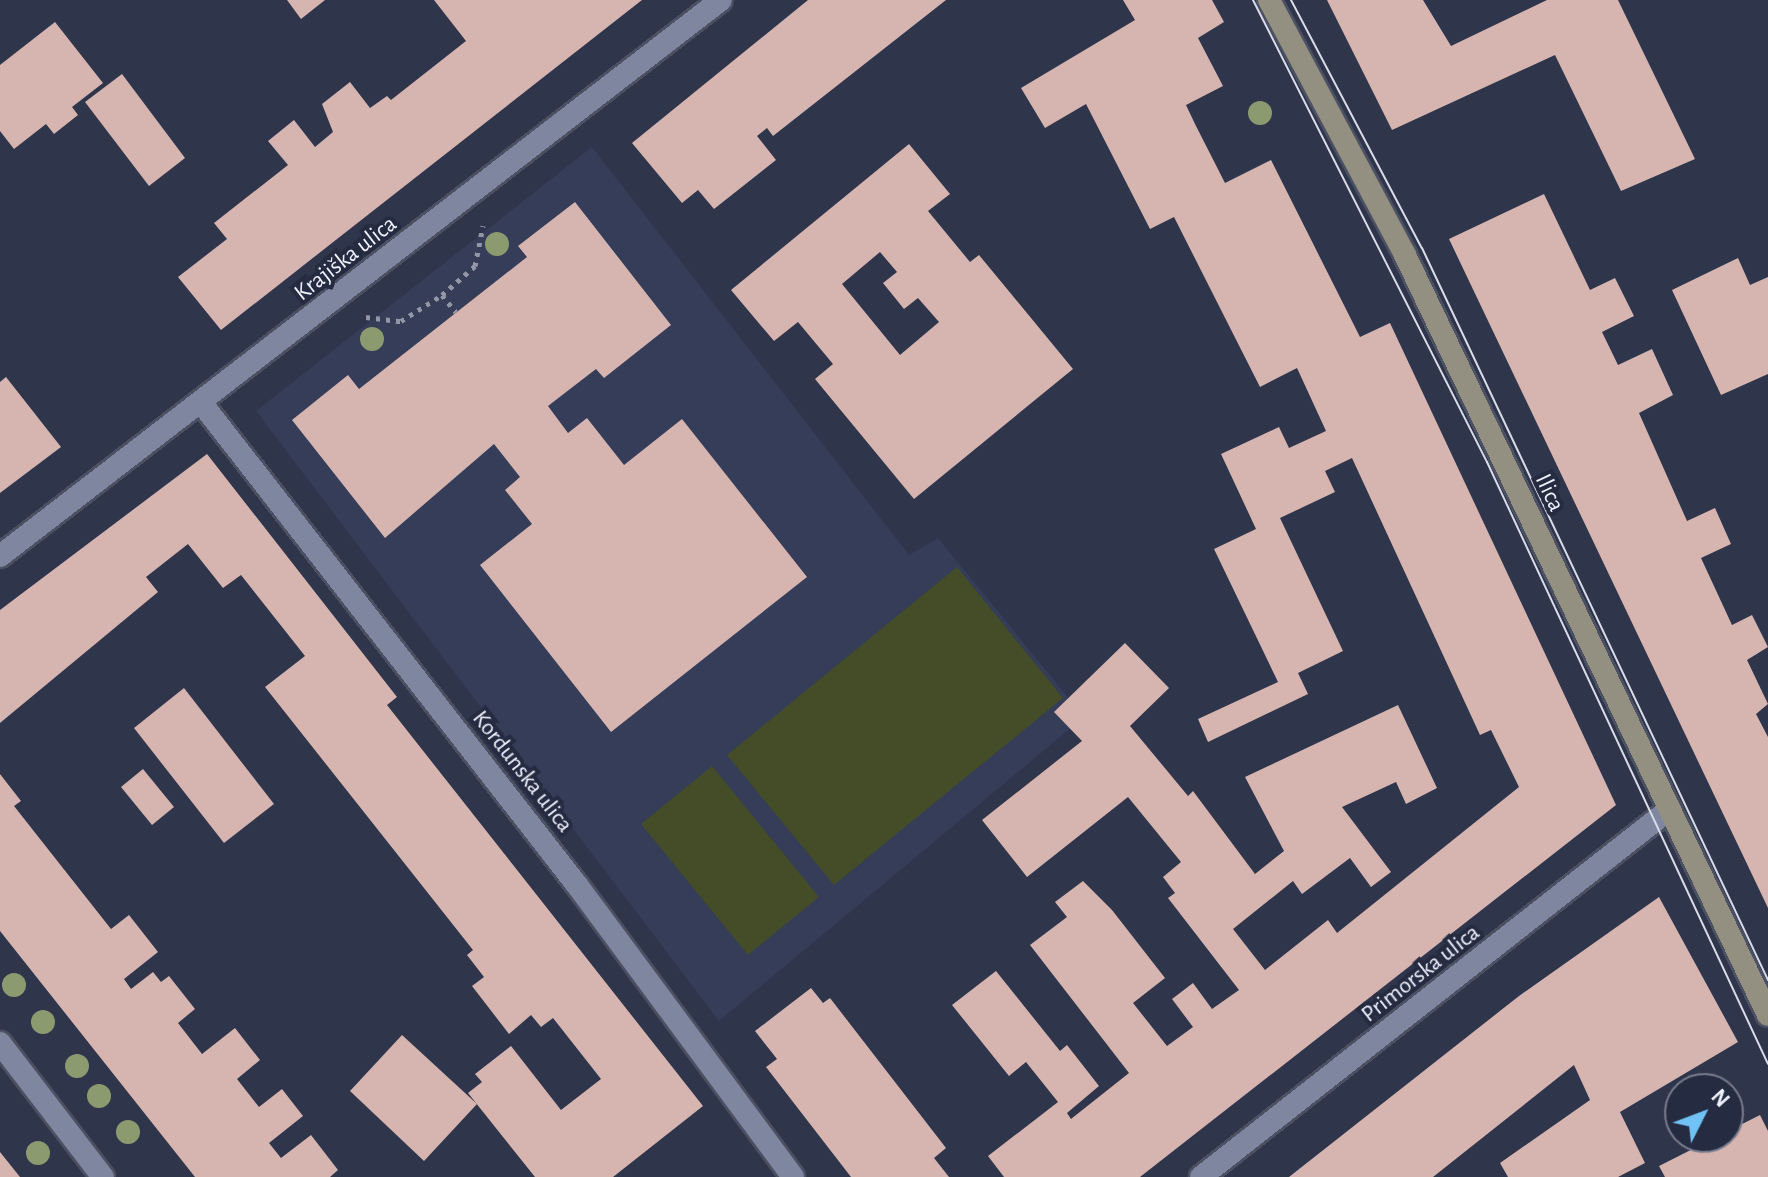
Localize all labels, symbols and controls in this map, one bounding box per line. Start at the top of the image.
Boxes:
street label: Krajiška ulica [289,210,403,308]
street label: Ilica [1528,470,1570,516]
street label: Kordunska ulica [465,705,579,839]
street label: Primorska ulica [1356,919,1486,1029]
north arrow [1664,1073,1744,1153]
text: N [1707,1085,1734,1111]

